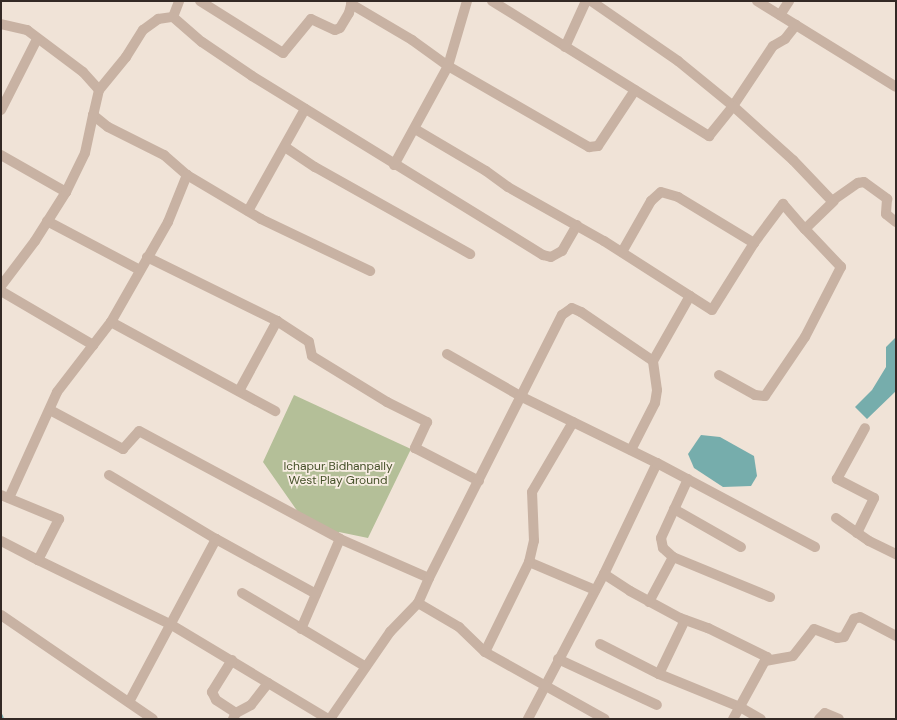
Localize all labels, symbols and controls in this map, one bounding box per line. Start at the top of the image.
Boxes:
park label: Ichapur Bidhanpally West Play Ground [283,460,393,488]

